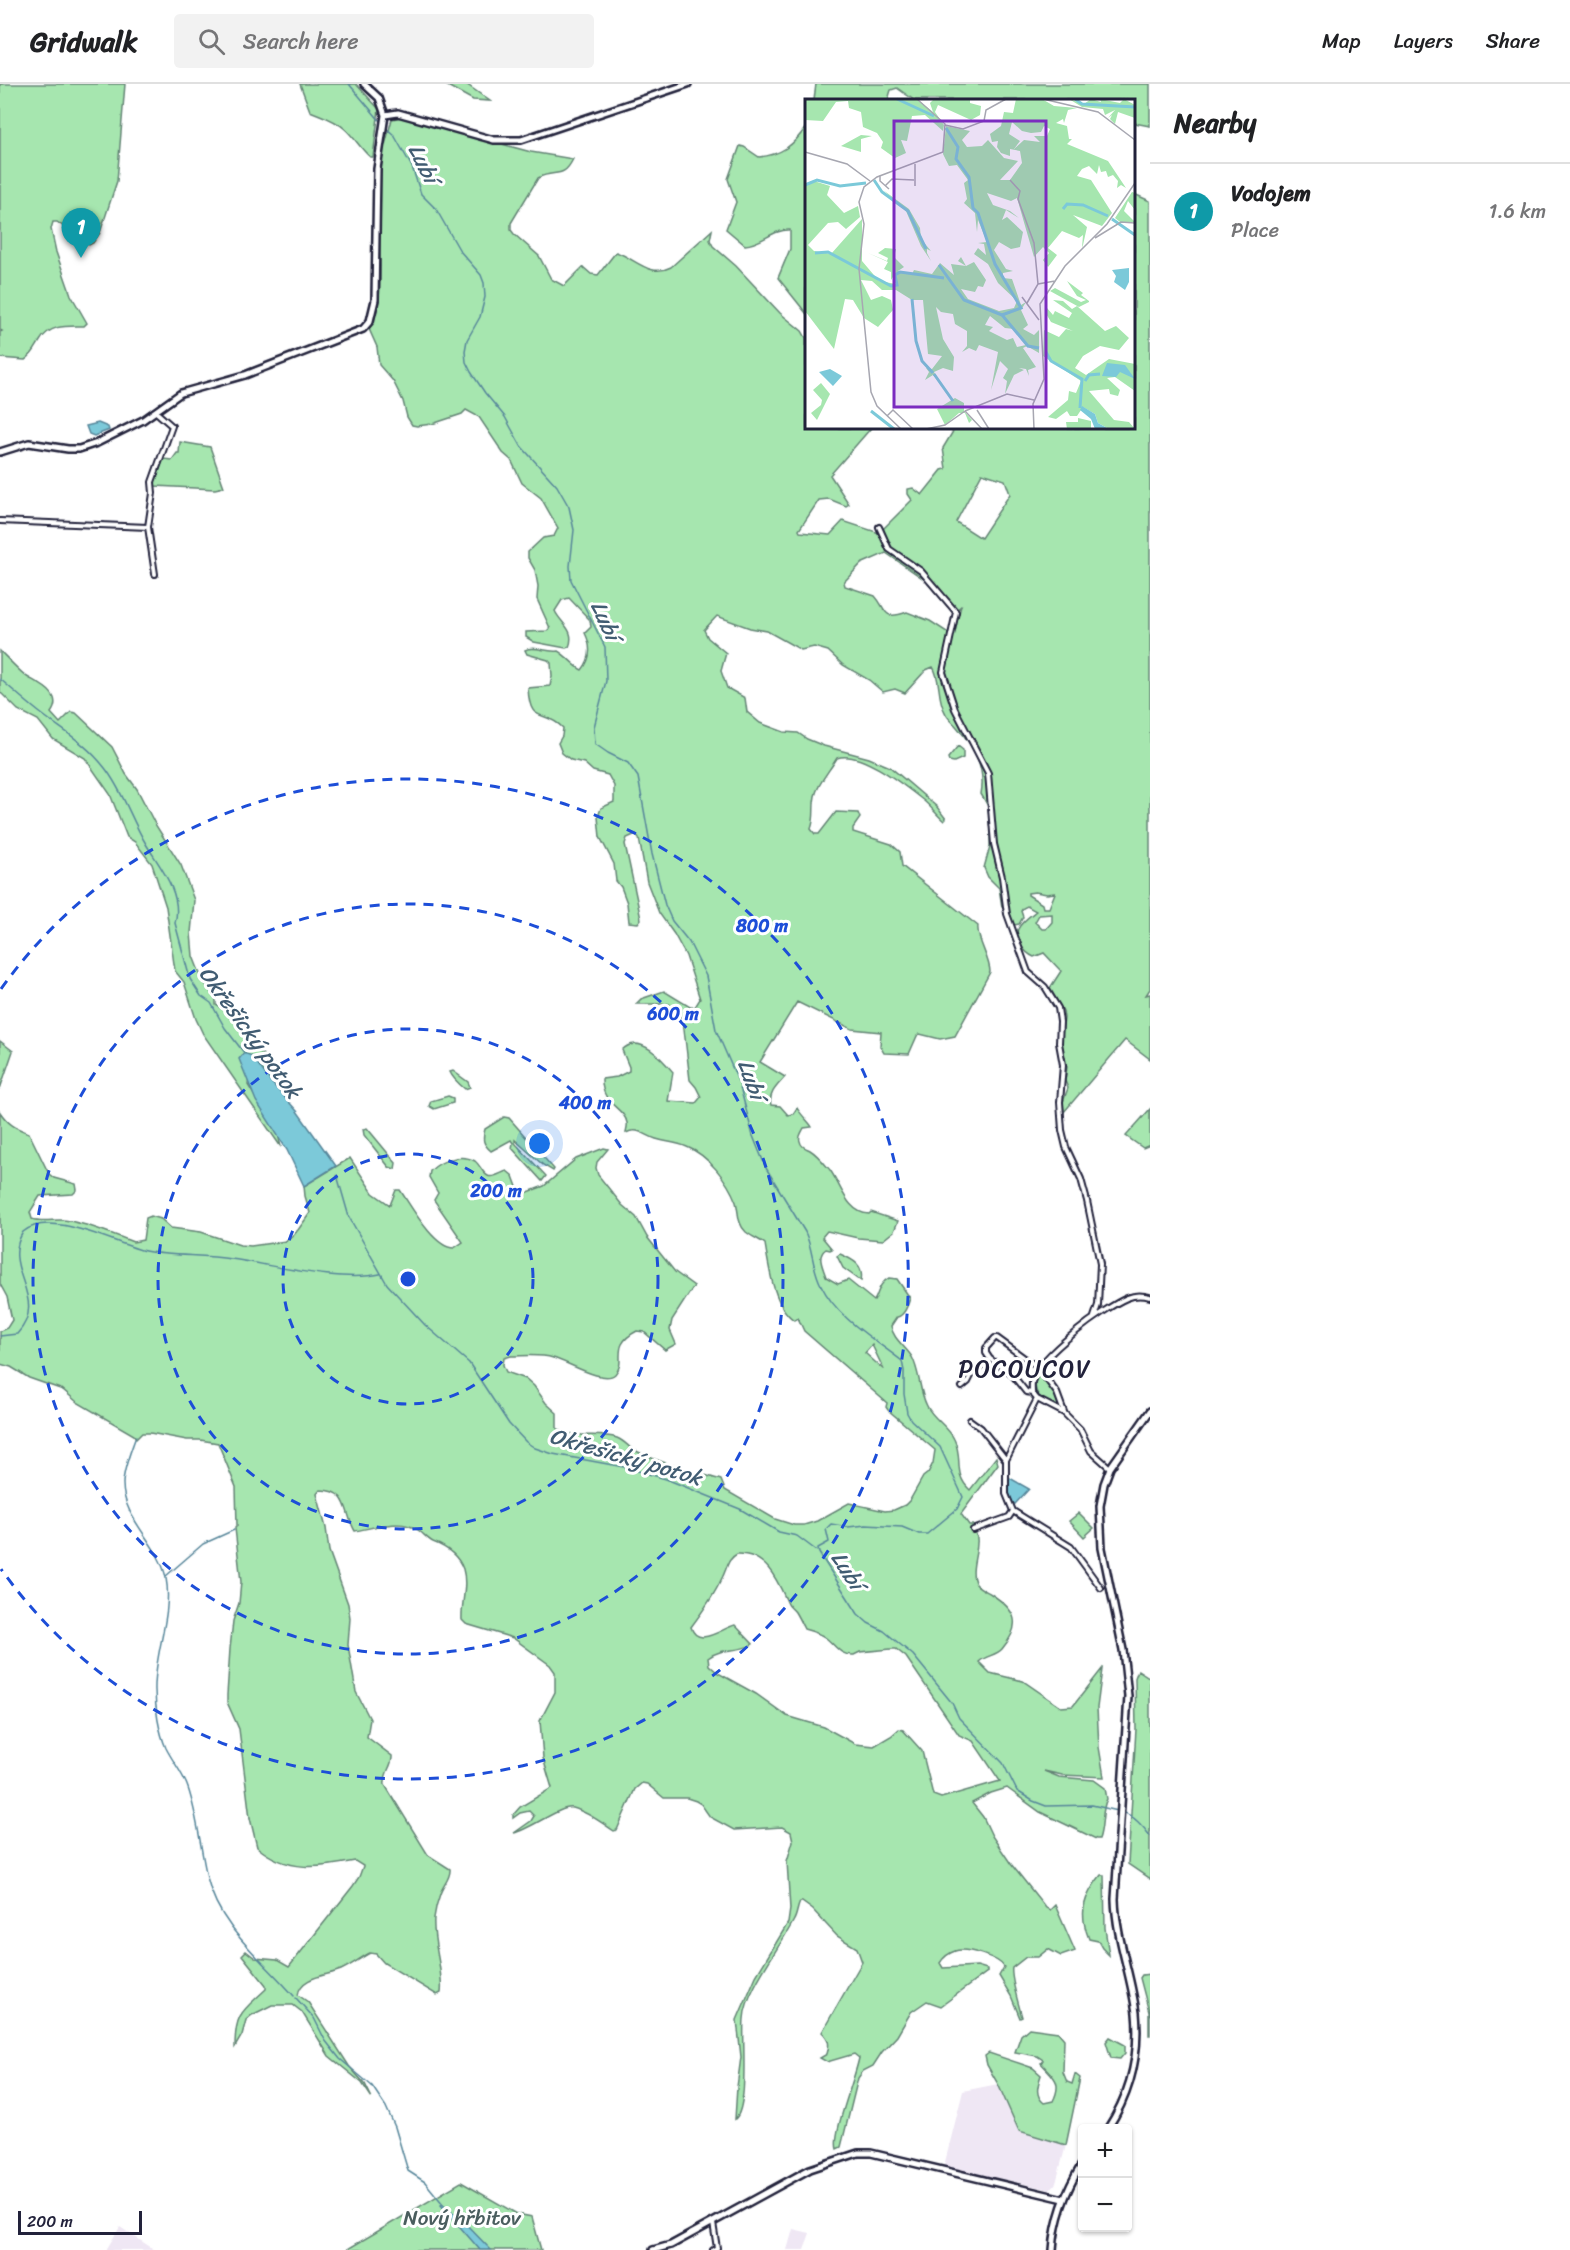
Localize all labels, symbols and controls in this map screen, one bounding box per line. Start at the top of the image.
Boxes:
search box [174,14,594,68]
text: Gridwalk [30,17,138,66]
text: Search here [243,22,359,61]
text: Map [1322,22,1361,60]
text: Layers [1394,22,1453,60]
text: Share [1486,22,1540,60]
icon: search [195,25,228,58]
inset map [805,99,1135,429]
text: Nearby [1174,100,1256,146]
water label: Lubí [397,137,453,196]
text: Vodojem [1231,174,1311,213]
text: 1 [1189,194,1198,229]
text: 1.6 km [1489,194,1546,229]
pin: 1 [62,208,100,258]
text: Place [1231,213,1279,248]
water label: Lubí [580,594,634,653]
text: 800 m [735,910,788,942]
water label: Okřešický potok [189,957,313,1108]
text: 600 m [646,998,699,1030]
water label: Lubí [726,1054,779,1111]
text: 400 m [558,1087,611,1119]
your location [525,1129,554,1158]
text: 200 m [469,1175,522,1207]
centre of rings [398,1269,418,1289]
district label: POCOUCOV [958,1348,1092,1390]
water label: Okřešický potok [545,1416,708,1497]
water label: Lubí [820,1543,878,1603]
map controls [1078,2124,1132,2232]
button: + [1078,2124,1132,2178]
button: − [1078,2178,1132,2232]
park label: Nový hřbitov [403,2199,522,2237]
text: 200 m [27,2207,73,2236]
scale bar [18,2208,142,2236]

